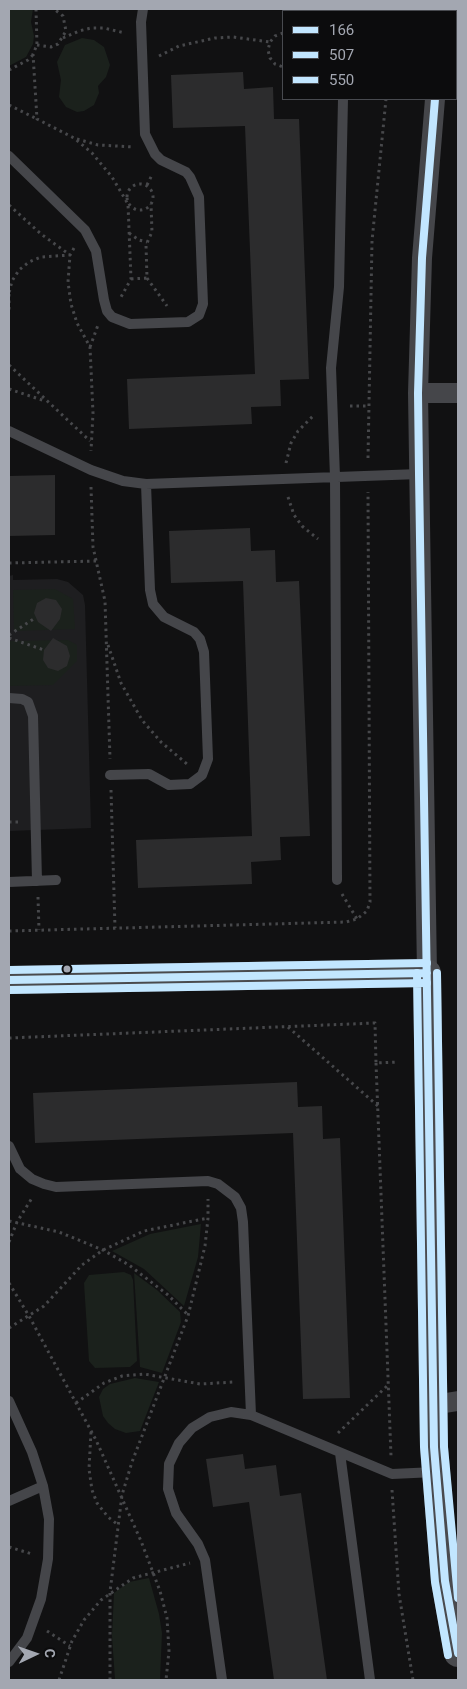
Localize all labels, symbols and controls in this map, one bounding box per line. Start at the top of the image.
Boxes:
legend [282,10,457,100]
text: 166 [329,21,354,39]
text: 507 [329,46,354,64]
text: 550 [329,71,354,89]
unlabelled marker [62,964,72,974]
north arrow [10,1629,60,1679]
text: С [42,1648,58,1658]

